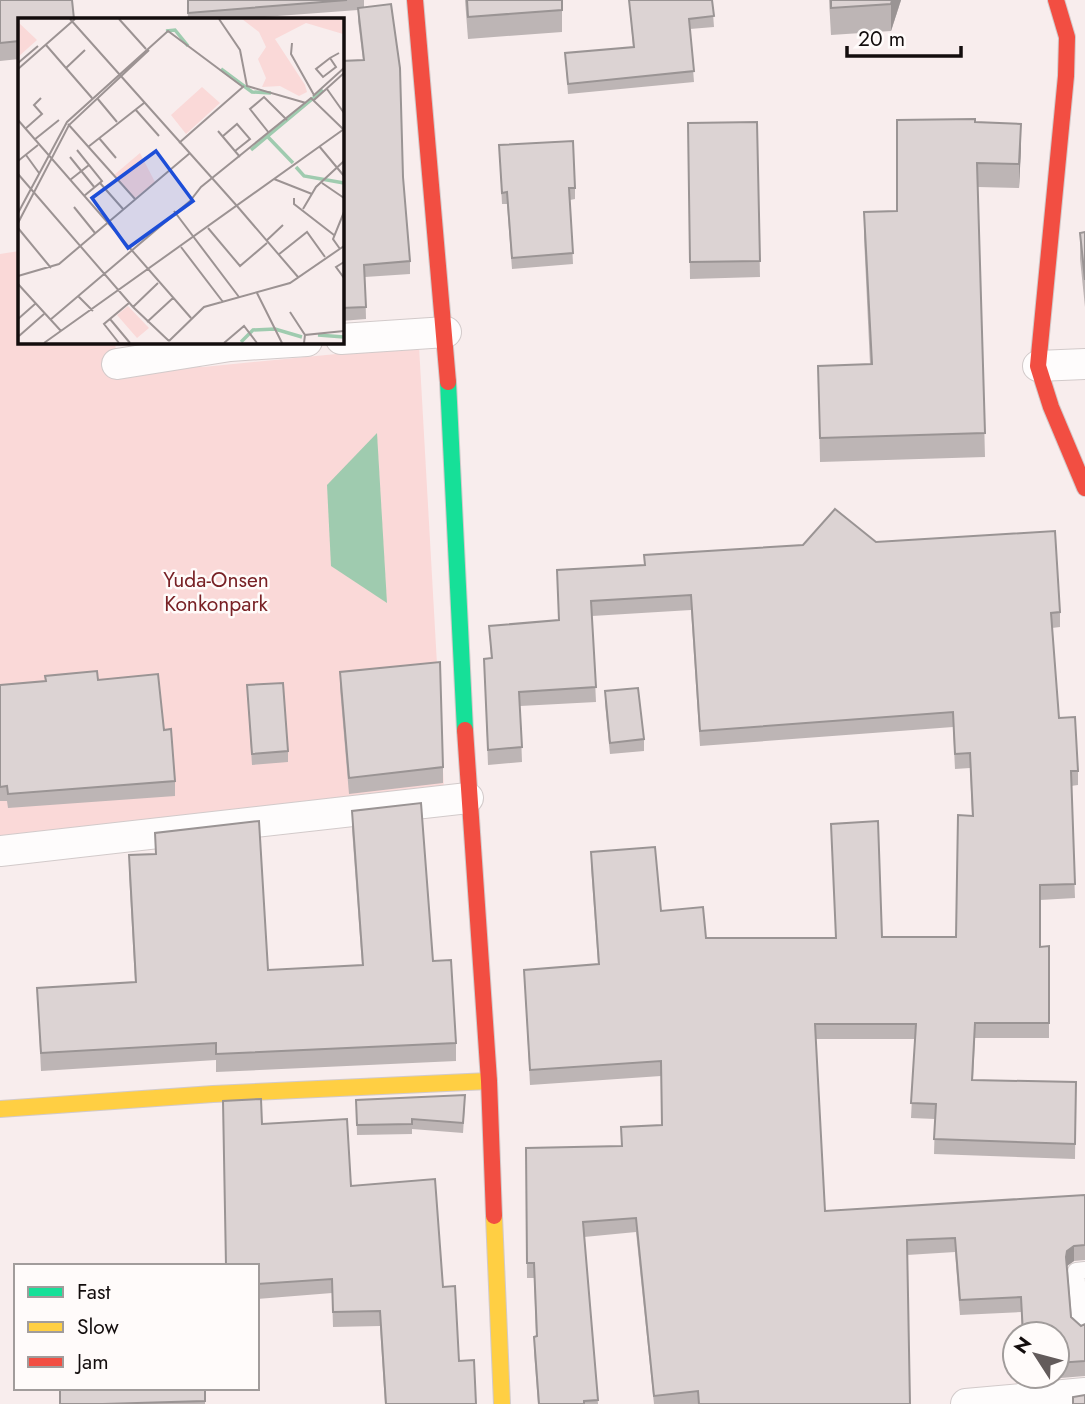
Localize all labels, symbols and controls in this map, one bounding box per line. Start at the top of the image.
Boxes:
scale bar [847,14,961,58]
inset map [18,18,343,343]
text: 20 m [858,24,905,54]
park label: Yuda-Onsen Konkonpark [163,565,269,619]
legend [14,1264,259,1390]
text: Fast [77,1277,110,1307]
text: Slow [77,1312,119,1342]
north arrow [1001,1320,1071,1390]
text: N [1007,1331,1038,1359]
text: Jam [74,1347,109,1377]

